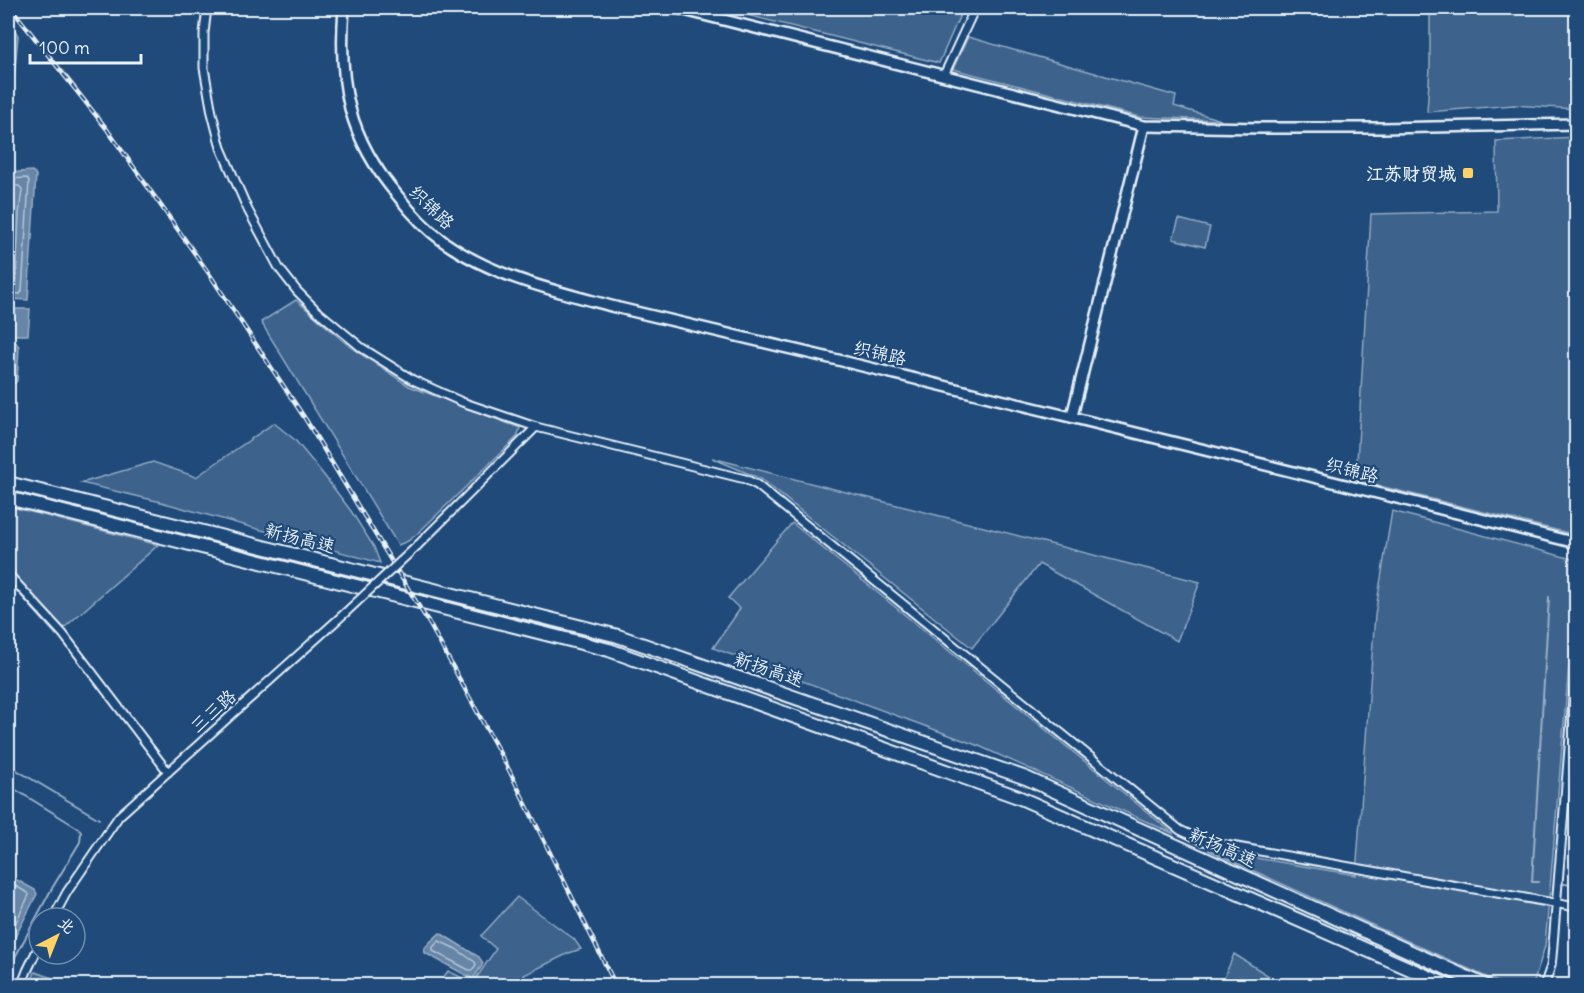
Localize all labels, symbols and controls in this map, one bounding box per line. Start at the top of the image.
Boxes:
scale bar [30,27,141,65]
text: 100 m [39,36,90,59]
place label: 江苏财贸城 [1366,162,1456,185]
marker: 江苏财贸城 [1461,166,1475,180]
street label: 织锦路 [405,180,459,234]
street label: 织锦路 [851,336,909,370]
street label: 织锦路 [1323,452,1381,488]
street label: 新扬高速 [262,518,338,558]
street label: 新扬高速 [731,646,807,692]
street label: 三三路 [185,684,241,738]
street label: 新扬高速 [1185,822,1261,872]
north arrow [27,906,87,966]
text: 北 [54,912,80,938]

